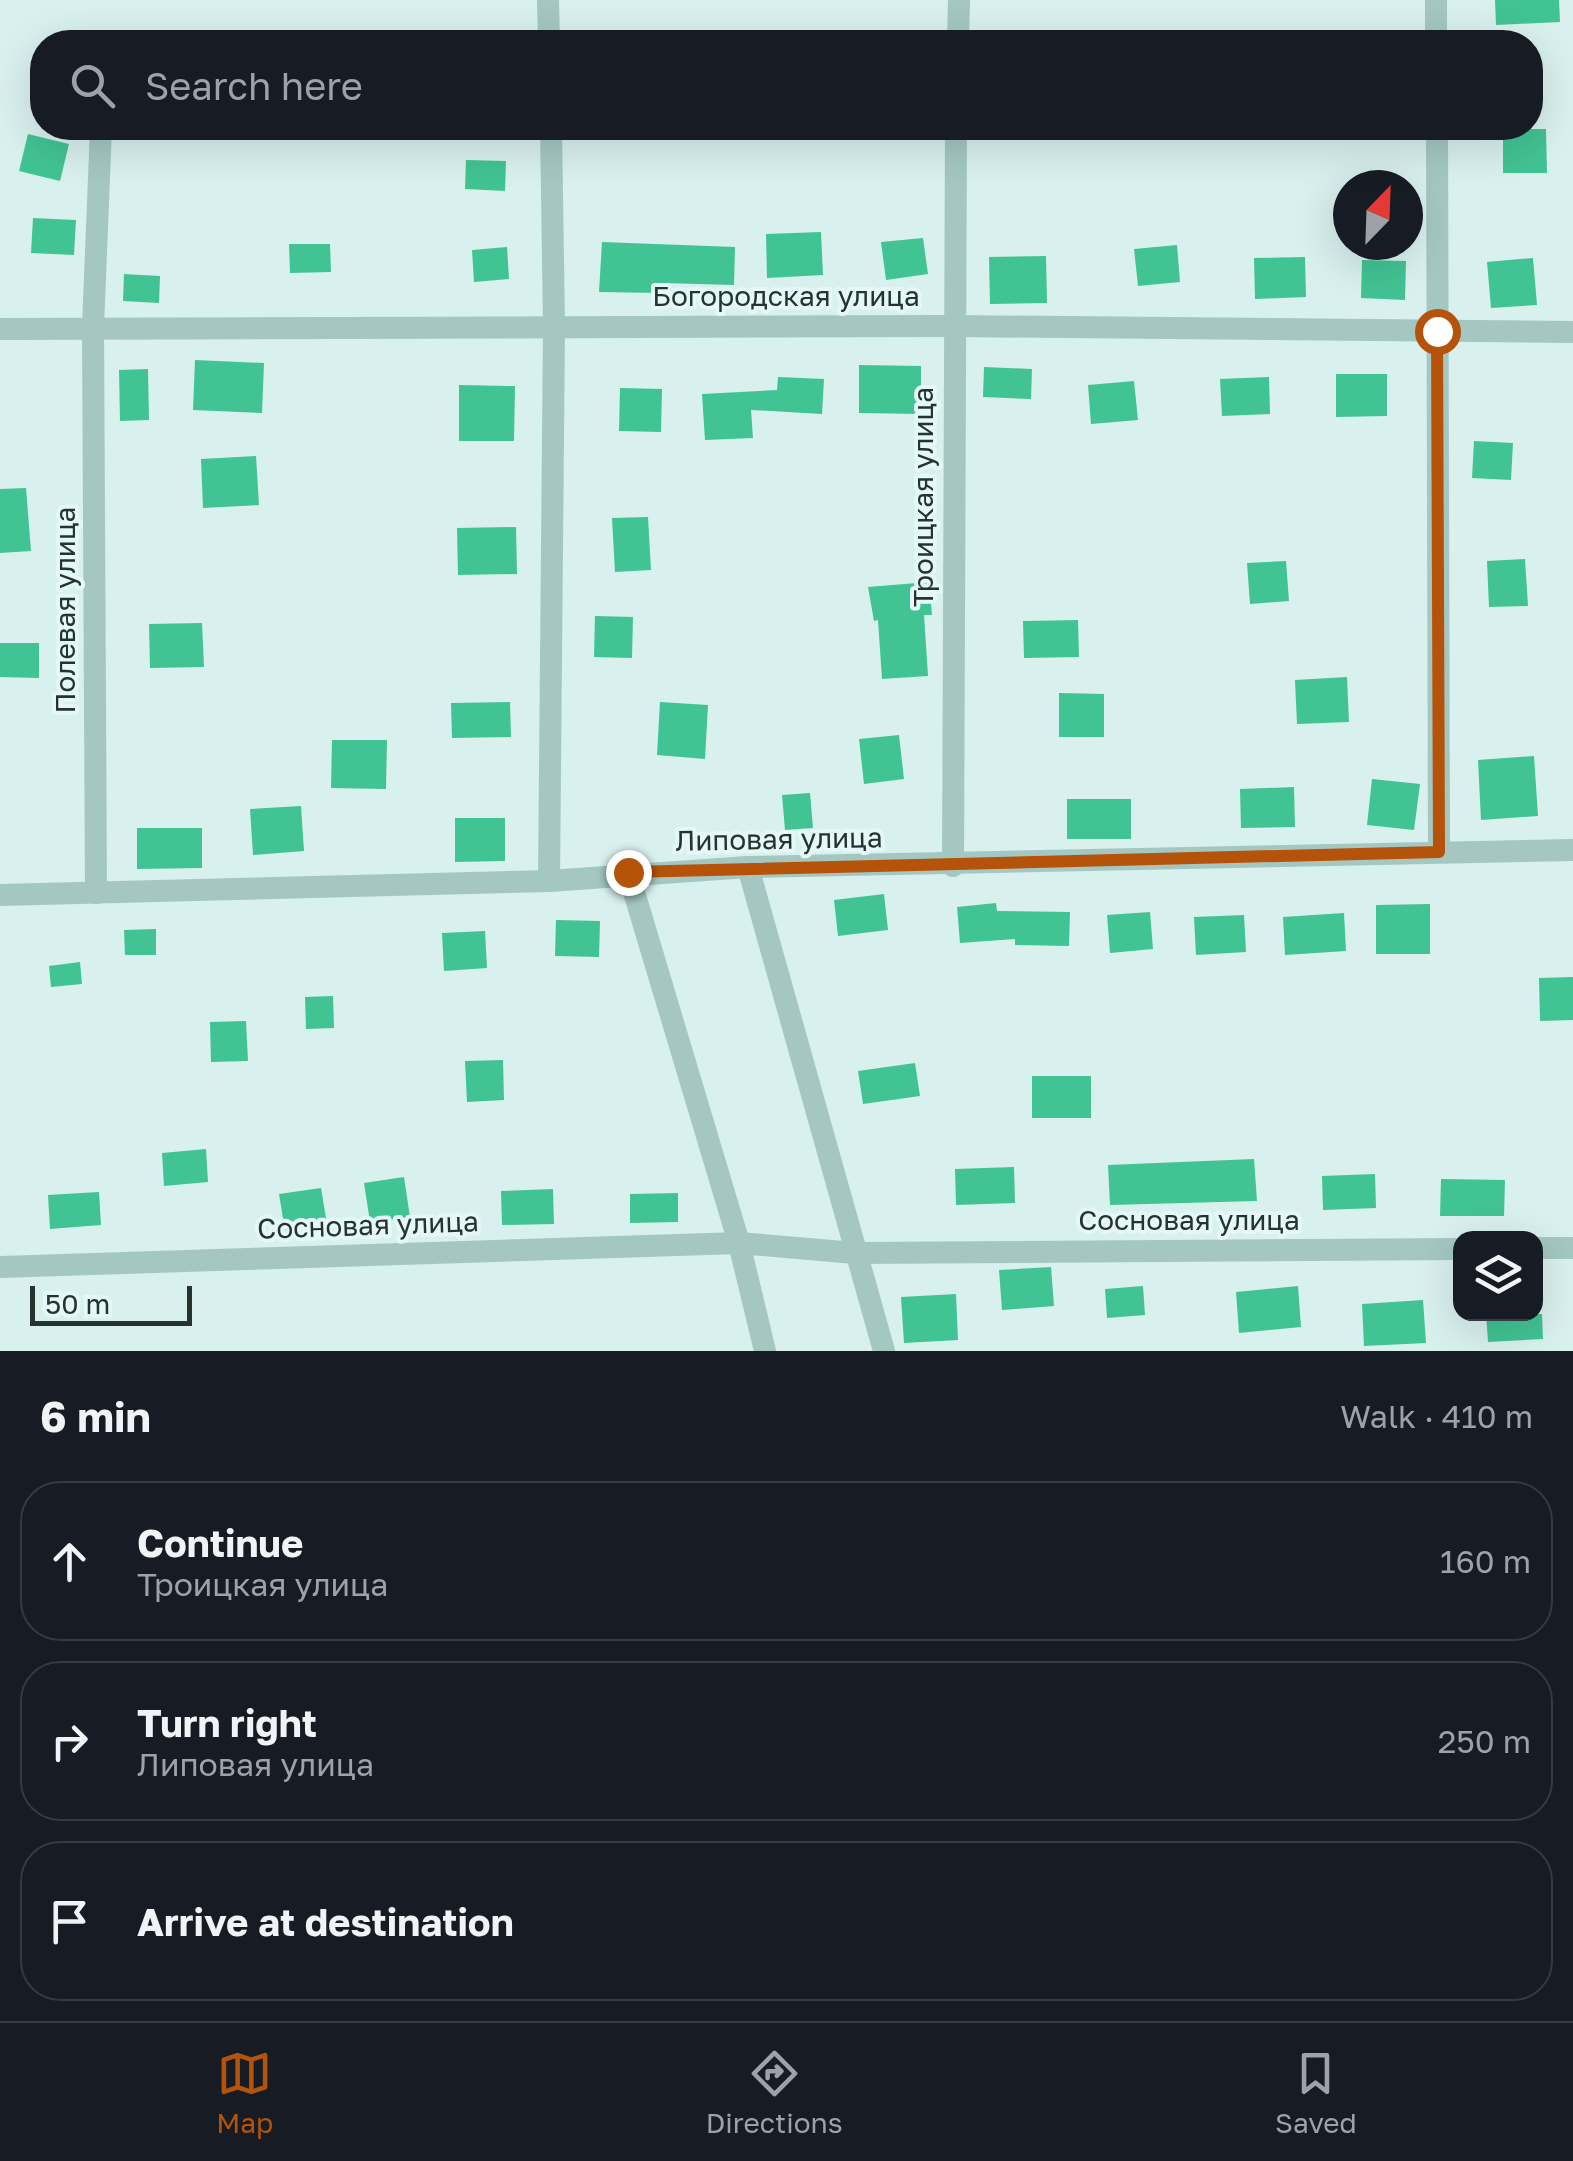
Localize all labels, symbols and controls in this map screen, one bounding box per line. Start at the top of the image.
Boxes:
search box [30,30,1543,140]
icon: search [65,58,120,113]
text: Search here [145,63,363,108]
north arrow [1333,170,1423,260]
street label: Богородская улица [652,279,920,312]
route start [1415,309,1461,355]
street label: Троицкая улица [906,387,939,607]
street label: Полевая улица [48,507,81,713]
street label: Липовая улица [675,820,883,857]
route end [606,850,652,896]
street label: Сосновая улица [1078,1203,1300,1236]
street label: Сосновая улица [257,1204,479,1245]
map controls [1453,1231,1543,1321]
button: layers [1453,1231,1543,1321]
scale bar [30,1281,192,1326]
text: 50 m [45,1287,110,1320]
text: 6 min [40,1391,151,1441]
text: Walk · 410 m [1340,1397,1533,1435]
text: Continue [137,1520,303,1565]
icon: ahead [42,1534,97,1589]
text: 160 m [1440,1542,1531,1580]
text: Троицкая улица [137,1565,388,1603]
text: Turn right [137,1700,317,1745]
icon: right [42,1714,97,1769]
text: 250 m [1438,1722,1531,1760]
text: Липовая улица [137,1745,374,1783]
icon: arrive [42,1894,97,1949]
text: Arrive at destination [137,1899,514,1944]
tab: Map [216,2046,273,2139]
tab: Directions [706,2046,843,2139]
tab: Saved [1275,2046,1357,2139]

